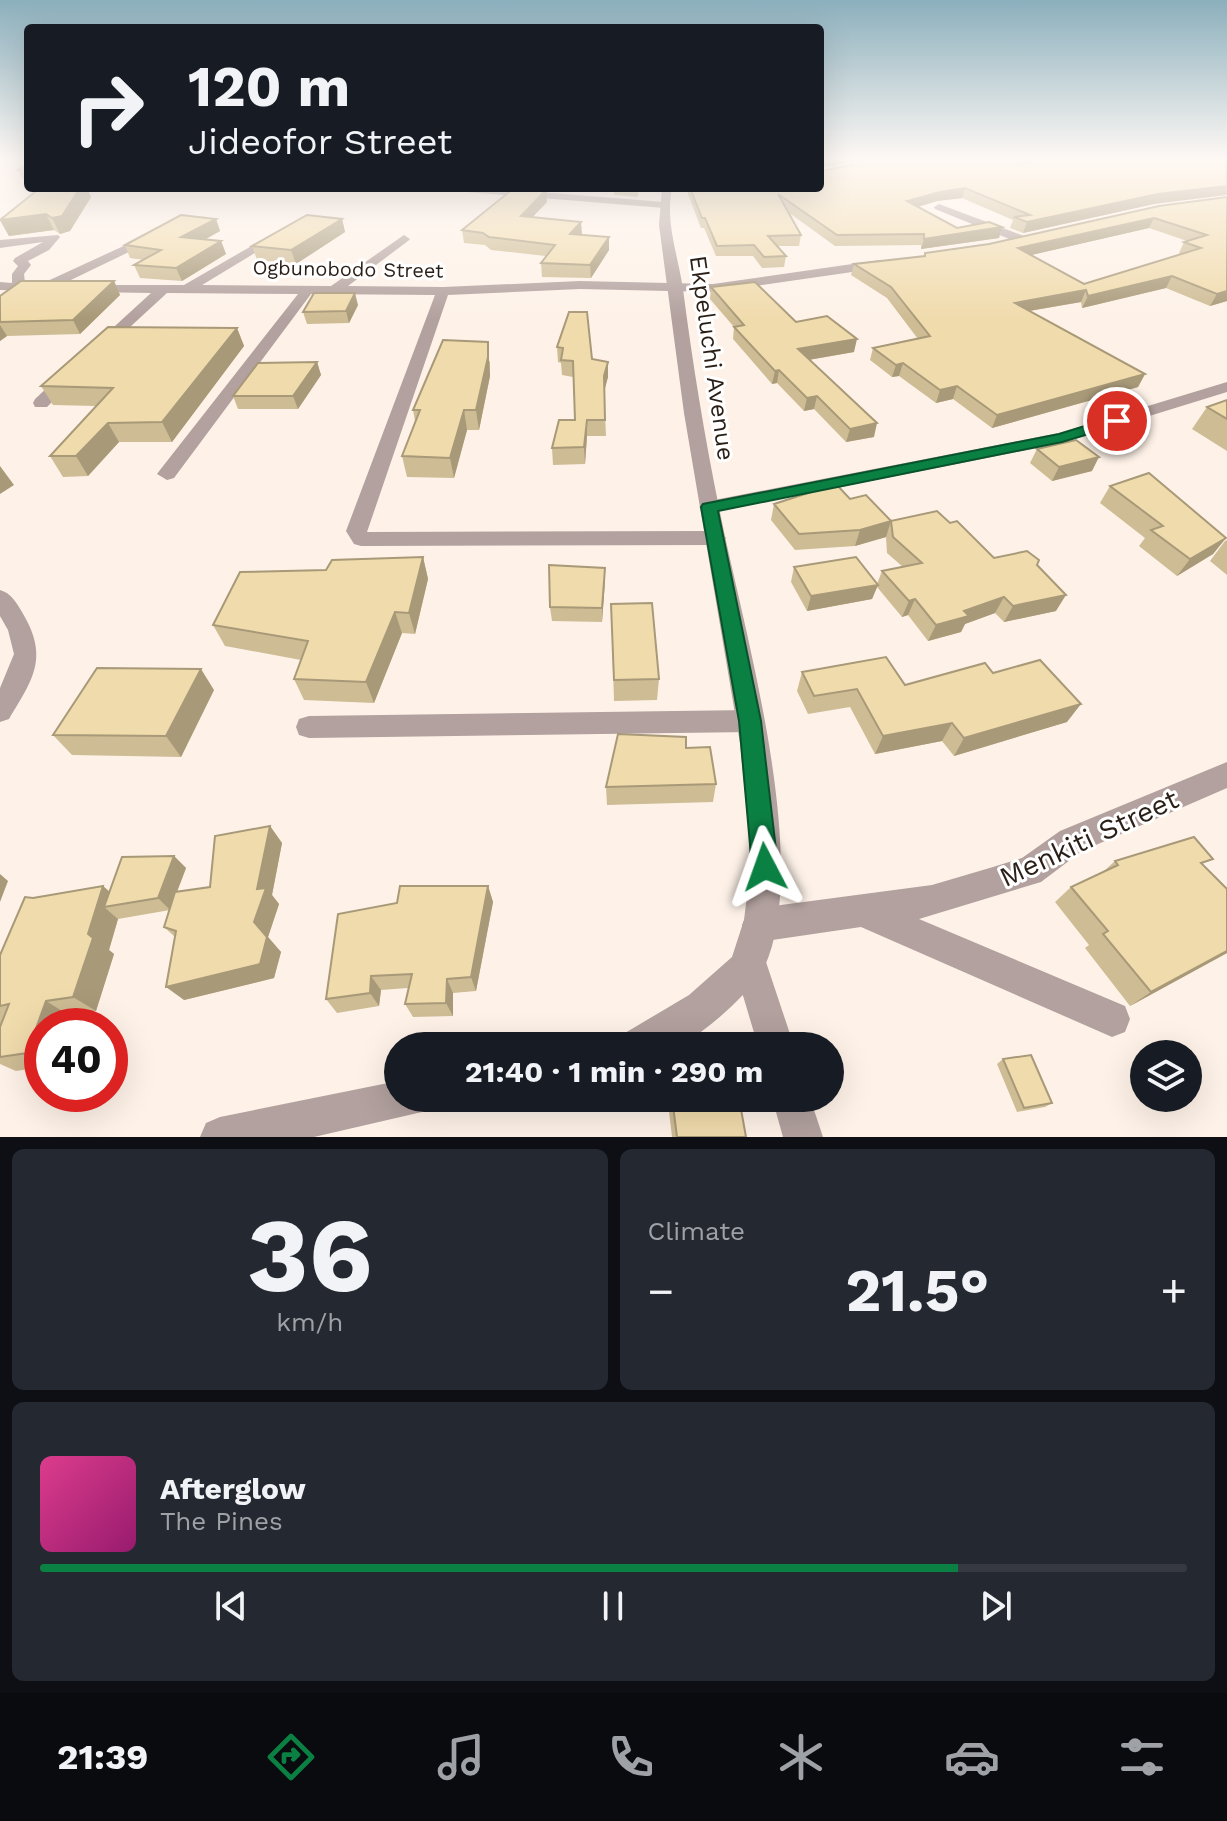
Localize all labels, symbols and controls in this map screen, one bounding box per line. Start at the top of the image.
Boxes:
text: 120 m [188,54,350,120]
icon: right [56,56,160,160]
text: Jideofor Street [188,121,452,163]
street label: Ekpeluchi Avenue [684,254,740,462]
street label: Ogbunobodo Street [252,255,444,283]
pin [1083,387,1151,455]
icon: arrive [1095,399,1139,443]
street label: Menkiti Street [994,782,1184,894]
position arrow [723,825,807,909]
speed limit sign: 40 [24,1008,128,1112]
map controls [1130,1040,1202,1112]
button: layers [1130,1040,1202,1112]
text: 21:40 · 1 min · 290 m [465,1054,763,1089]
text: 36 [247,1194,373,1316]
text: Climate [648,1216,745,1246]
text: 21.5° [845,1255,989,1326]
text: − [648,1265,674,1317]
text: + [1160,1265,1187,1317]
text: km/h [276,1307,343,1337]
text: Afterglow [160,1471,306,1506]
text: The Pines [160,1506,283,1536]
icon: previous [209,1584,253,1628]
icon: pause [591,1584,635,1628]
icon: next [974,1584,1018,1628]
icon: directions [263,1729,319,1785]
icon: music [433,1729,489,1785]
icon: phone [603,1729,659,1785]
icon: climate [773,1729,829,1785]
icon: car [944,1729,1000,1785]
icon: filters [1114,1729,1170,1785]
text: 21:39 [57,1736,148,1778]

